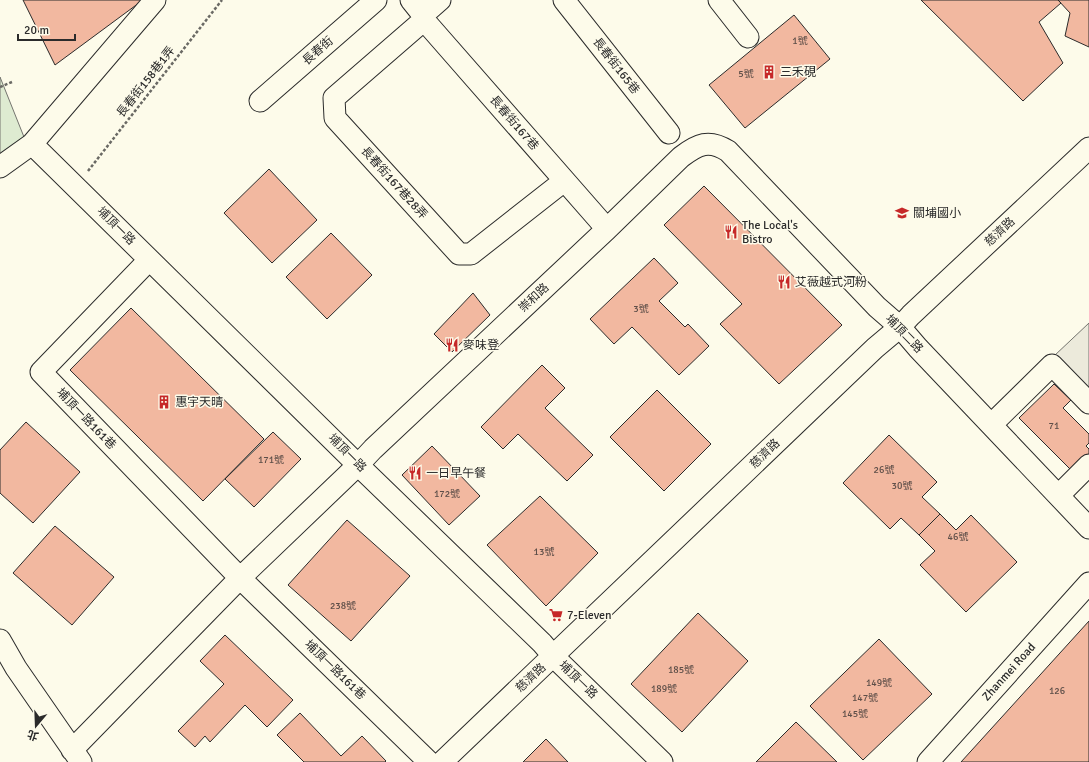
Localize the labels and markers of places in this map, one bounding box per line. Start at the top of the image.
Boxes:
building icon: 三禾硯 [761,64,777,80]
place label: 三禾硯 [780,65,816,80]
school or university icon: 關埔國小 [894,205,910,221]
place label: 關埔國小 [913,206,961,221]
place label: The Local's Bistro [742,218,798,247]
restaurant icon: The Local's Bistro [723,224,739,240]
restaurant icon: 艾薇越式河粉 [776,274,792,290]
place label: 艾薇越式河粉 [795,275,867,290]
restaurant icon: 麥味登 [444,337,460,353]
place label: 麥味登 [463,338,499,353]
building icon: 惠宇天晴 [156,394,172,410]
place label: 惠宇天晴 [175,395,223,410]
restaurant icon: 一日早午餐 [407,465,423,481]
place label: 一日早午餐 [426,466,486,481]
supermarket icon: 7-Eleven [548,607,564,623]
place label: 7-Eleven [567,608,612,623]

